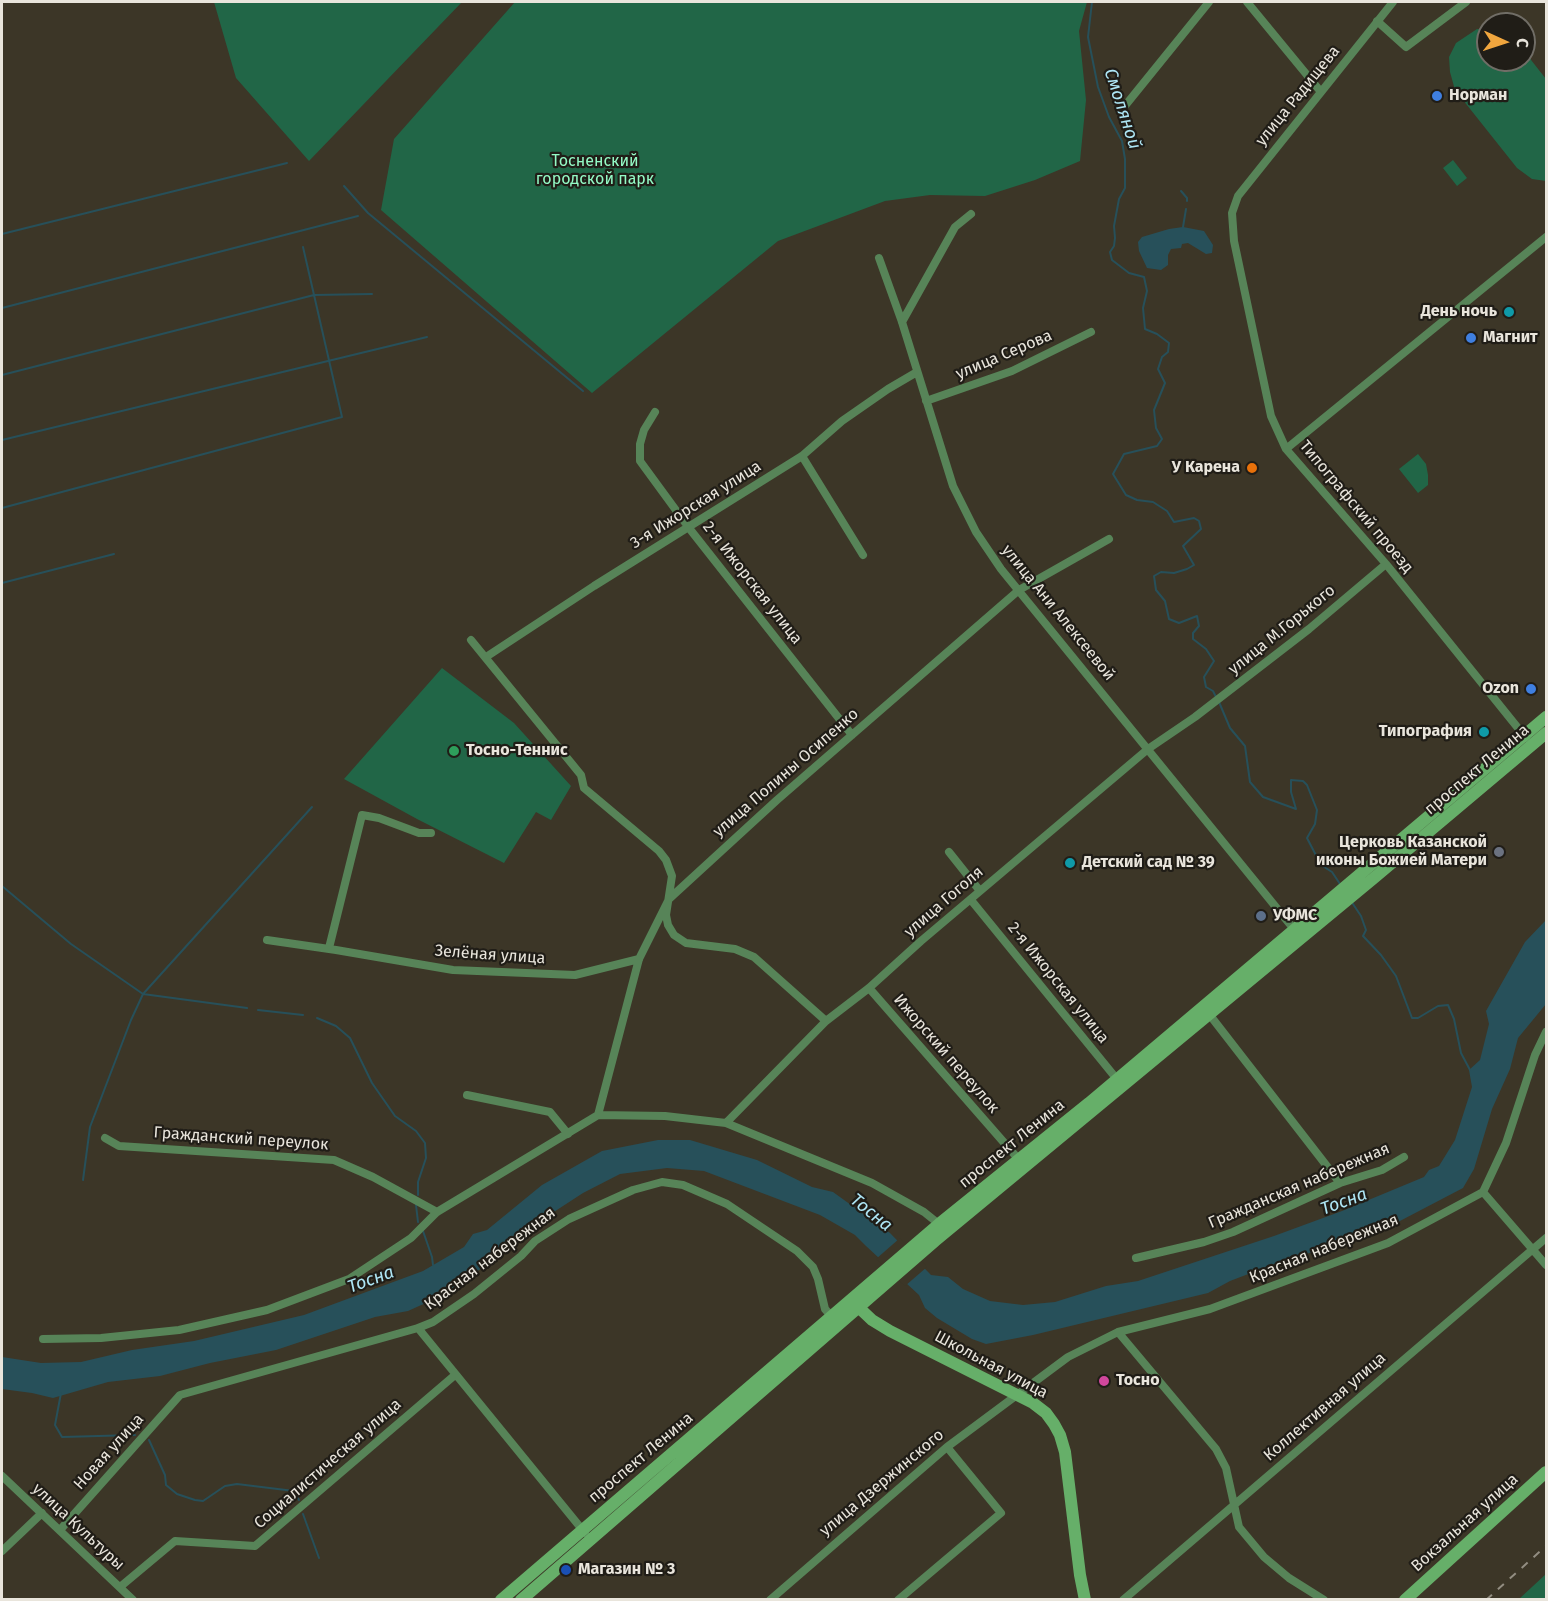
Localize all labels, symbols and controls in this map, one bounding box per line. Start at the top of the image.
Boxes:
north arrow [1476,12,1536,72]
text: С [1513,38,1532,48]
street label: улица Радищева [1252,42,1344,150]
water label: Смоляной [1099,66,1145,152]
place label: Норман [1449,86,1507,106]
marker: Норман [1430,89,1444,103]
park label: Тосненский городской парк [536,152,654,190]
place label: День ночь [1421,302,1497,322]
marker: День ночь [1502,305,1516,319]
street label: улица Серова [953,326,1055,384]
place label: Магнит [1483,328,1538,348]
marker: Магнит [1464,331,1478,345]
street label: Типографский проезд [1295,437,1417,577]
street label: 3-я Ижорская улица [627,457,765,553]
place label: У Карена [1172,458,1240,478]
marker: У Карена [1245,461,1259,475]
street label: 2-я Ижорская улица [698,518,806,648]
street label: улица Ани Алексеевой [997,541,1119,685]
street label: улица М.Горького [1225,581,1339,679]
place label: Ozon [1482,679,1519,699]
marker: Ozon [1524,682,1538,696]
street label: улица Полины Осипенко [709,705,863,841]
street label: проспект Ленина [1421,721,1533,819]
place label: Типография [1379,722,1472,742]
marker: Типография [1477,725,1491,739]
place label: Тосно-Теннис [466,741,568,761]
marker: Тосно-Теннис [447,744,461,758]
place label: Церковь Казанской иконы Божией Матери [1316,833,1487,871]
marker: Церковь Казанской иконы Божией Матери [1492,845,1506,859]
place label: Детский сад № 39 [1082,853,1215,873]
marker: Детский сад № 39 [1063,856,1077,870]
street label: улица Гоголя [901,862,987,942]
place label: УФМС [1273,906,1317,926]
marker: УФМС [1254,909,1268,923]
street label: 2-я Ижорская улица [1003,919,1113,1047]
street label: Зелёная улица [434,942,546,968]
street label: Ижорский переулок [889,991,1003,1117]
street label: проспект Ленина [955,1096,1069,1192]
street label: Гражданский переулок [153,1123,329,1155]
street label: Гражданская набережная [1205,1139,1393,1233]
water label: Тосна [1318,1184,1370,1220]
water label: Тосна [846,1190,896,1236]
street label: Красная набережная [421,1203,559,1315]
street label: Красная набережная [1247,1210,1401,1288]
water label: Тосна [345,1262,397,1298]
street label: Школьная улица [931,1327,1051,1403]
street label: Коллективная улица [1260,1349,1390,1465]
place label: Тосно [1116,1371,1159,1391]
marker: Тосно [1097,1374,1111,1388]
street label: Социалистическая улица [251,1395,405,1533]
street label: проспект Ленина [585,1409,697,1507]
street label: Новая улица [70,1410,148,1494]
street label: улица Дзержинского [816,1425,948,1541]
street label: Вокзальная улица [1408,1470,1522,1576]
street label: улица Культуры [28,1479,128,1575]
place label: Магазин № 3 [578,1560,675,1580]
marker: Магазин № 3 [559,1563,573,1577]

